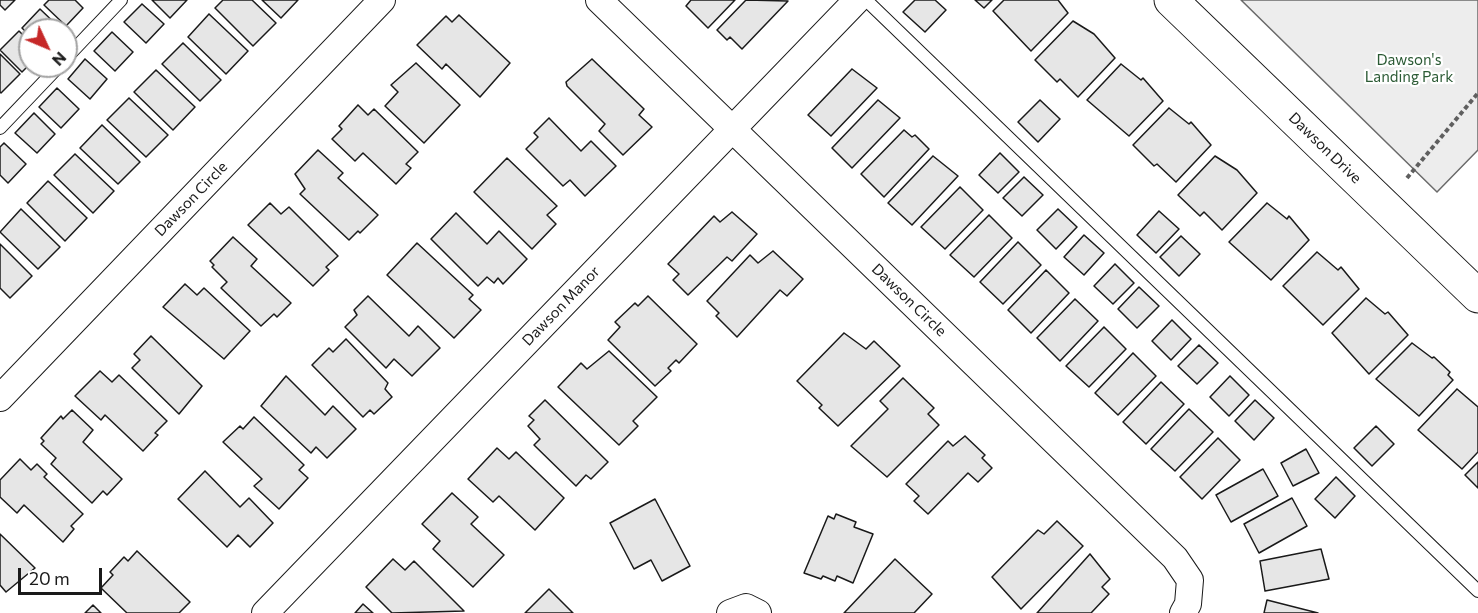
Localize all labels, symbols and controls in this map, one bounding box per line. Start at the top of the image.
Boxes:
north arrow [18,18,78,78]
text: N [49,49,71,70]
park label: Dawson's Landing Park [1365,51,1453,86]
street label: Dawson Drive [1285,109,1365,187]
street label: Dawson Circle [151,158,231,240]
street label: Dawson Circle [868,260,950,340]
street label: Dawson Manor [519,263,603,349]
scale bar [21,556,105,594]
text: 20 m [29,567,70,589]

